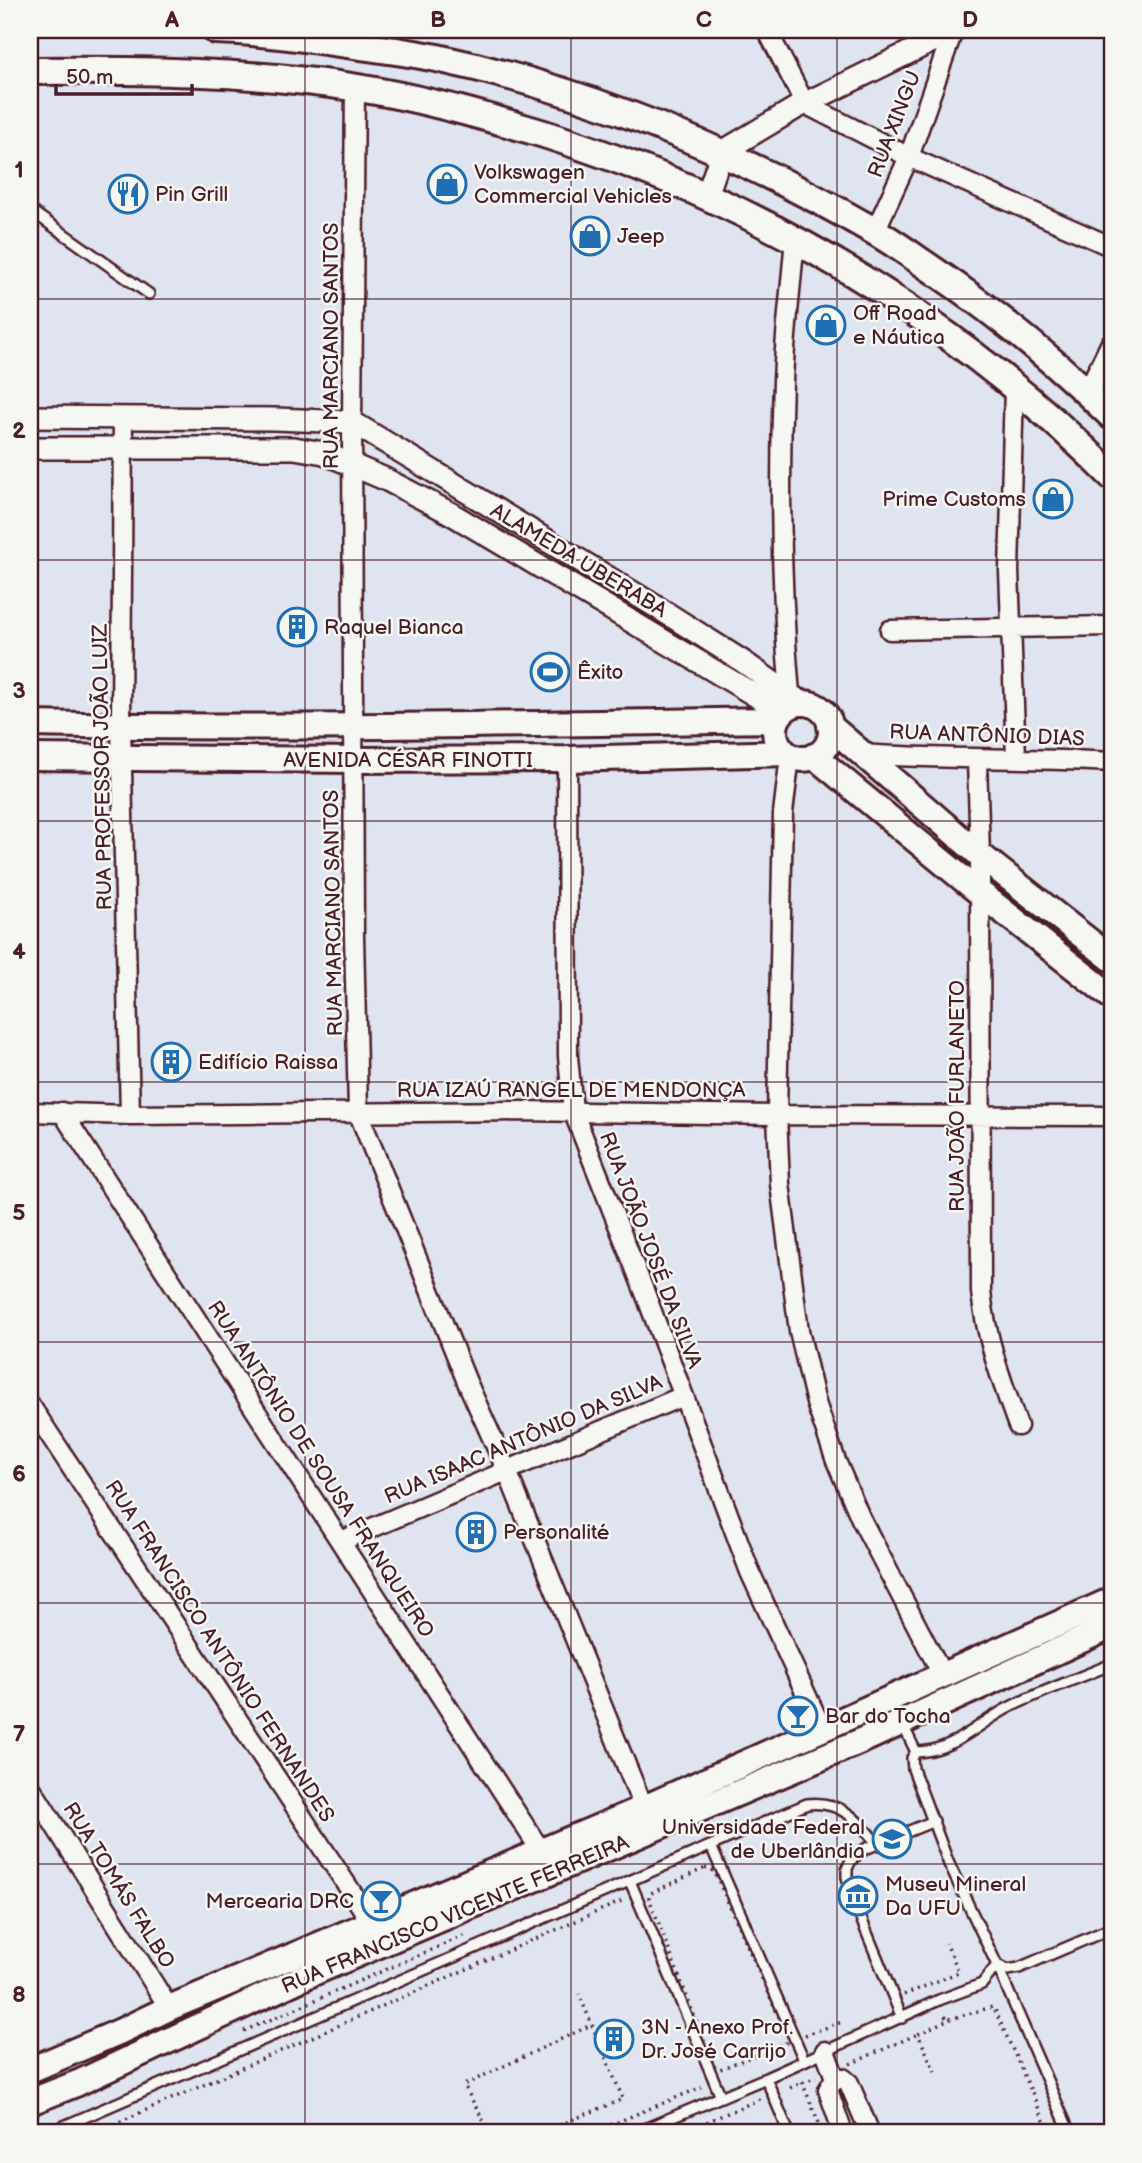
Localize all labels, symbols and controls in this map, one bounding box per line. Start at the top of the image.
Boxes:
text: A [164,6,180,34]
text: B [430,6,446,34]
text: C [696,6,712,34]
text: D [962,6,978,34]
scale bar [56,52,192,96]
text: 50 m [66,65,113,90]
street label: RUA XINGU [863,67,926,181]
text: 1 [14,156,24,184]
place label: Volkswagen Commercial Vehicles [474,160,672,209]
shop icon: Volkswagen Commercial Vehicles [426,163,468,205]
restaurant icon: Pin Grill [107,173,149,215]
place label: Pin Grill [155,182,228,207]
shop icon: Jeep [569,215,611,257]
street label: RUA MARCIANO SANTOS [319,223,344,469]
place label: Jeep [617,224,665,249]
place label: Off Road e Náutica [853,301,945,350]
shop icon: Off Road e Náutica [805,304,847,346]
text: 2 [12,417,26,445]
shop icon: Prime Customs [1032,478,1074,520]
place label: Prime Customs [882,487,1026,512]
street label: ALAMEDA UBERABA [486,498,672,623]
building icon: Raquel Bianca [276,606,318,648]
place label: Raquel Bianca [324,615,464,640]
street label: RUA PROFESSOR JOÃO LUIZ [87,623,117,911]
sports icon: Êxito [529,651,571,693]
place label: Êxito [577,660,624,685]
text: 3 [12,677,26,705]
street label: RUA ANTÔNIO DIAS [889,720,1085,751]
street label: AVENIDA CÉSAR FINOTTI [283,748,533,773]
street label: RUA MARCIANO SANTOS [319,789,348,1037]
text: 4 [12,938,26,966]
street label: RUA JOÃO FURLANETO [945,980,970,1212]
building icon: Edifício Raissa [150,1041,192,1083]
place label: Edifício Raissa [198,1050,338,1075]
street label: RUA IZAÚ RANGEL DE MENDONÇA [397,1078,745,1103]
street label: RUA JOÃO JOSÉ DA SILVA [594,1128,707,1372]
text: 5 [12,1199,26,1227]
street label: RUA ANTÔNIO DE SOUSA FRANQUEIRO [202,1296,439,1643]
street label: RUA ISAAC ANTÔNIO DA SILVA [381,1369,666,1509]
text: 6 [12,1460,26,1488]
street label: RUA FRANCISCO ANTÔNIO FERNANDES [99,1476,340,1827]
building icon: Personalité [455,1511,497,1553]
place label: Personalité [503,1520,610,1545]
bar icon: Bar do Tocha [777,1695,819,1737]
place label: Bar do Tocha [825,1704,951,1729]
text: 7 [13,1720,26,1748]
street label: RUA TOMÁS FALBO [57,1798,180,1973]
place label: Universidade Federal de Uberlândia [662,1815,865,1864]
school or university icon: Universidade Federal de Uberlândia [871,1818,913,1860]
street label: RUA FRANCISCO VICENTE FERREIRA [278,1830,633,1999]
place label: Museu Mineral Da UFU [885,1872,1026,1921]
museum icon: Museu Mineral Da UFU [837,1875,879,1917]
bar icon: Mercearia DRC [360,1880,402,1922]
place label: Mercearia DRC [206,1889,354,1914]
text: 8 [12,1981,26,2009]
place label: 3N - Anexo Prof. Dr. José Carrijo [641,2015,793,2064]
building icon: 3N - Anexo Prof. Dr. José Carrijo [593,2018,635,2060]

